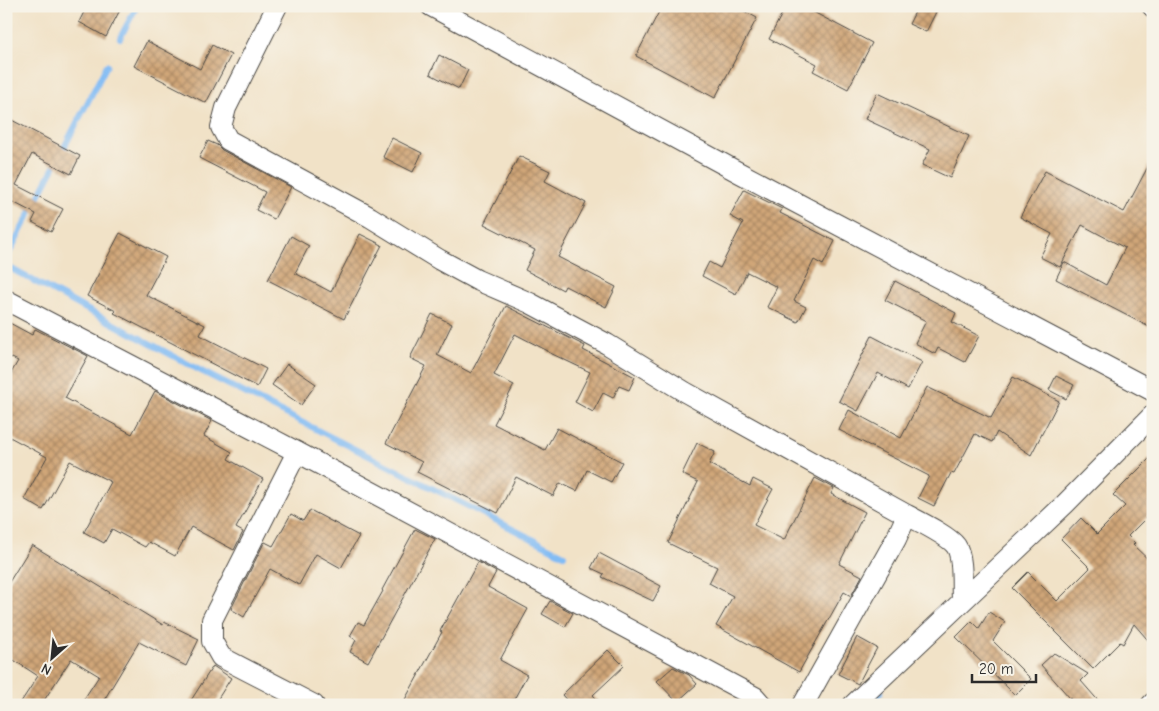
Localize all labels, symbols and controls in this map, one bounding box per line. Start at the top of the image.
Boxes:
north arrow [28,634,78,684]
scale bar [972,651,1035,683]
text: N [38,659,54,679]
text: 20 m [979,660,1013,678]

